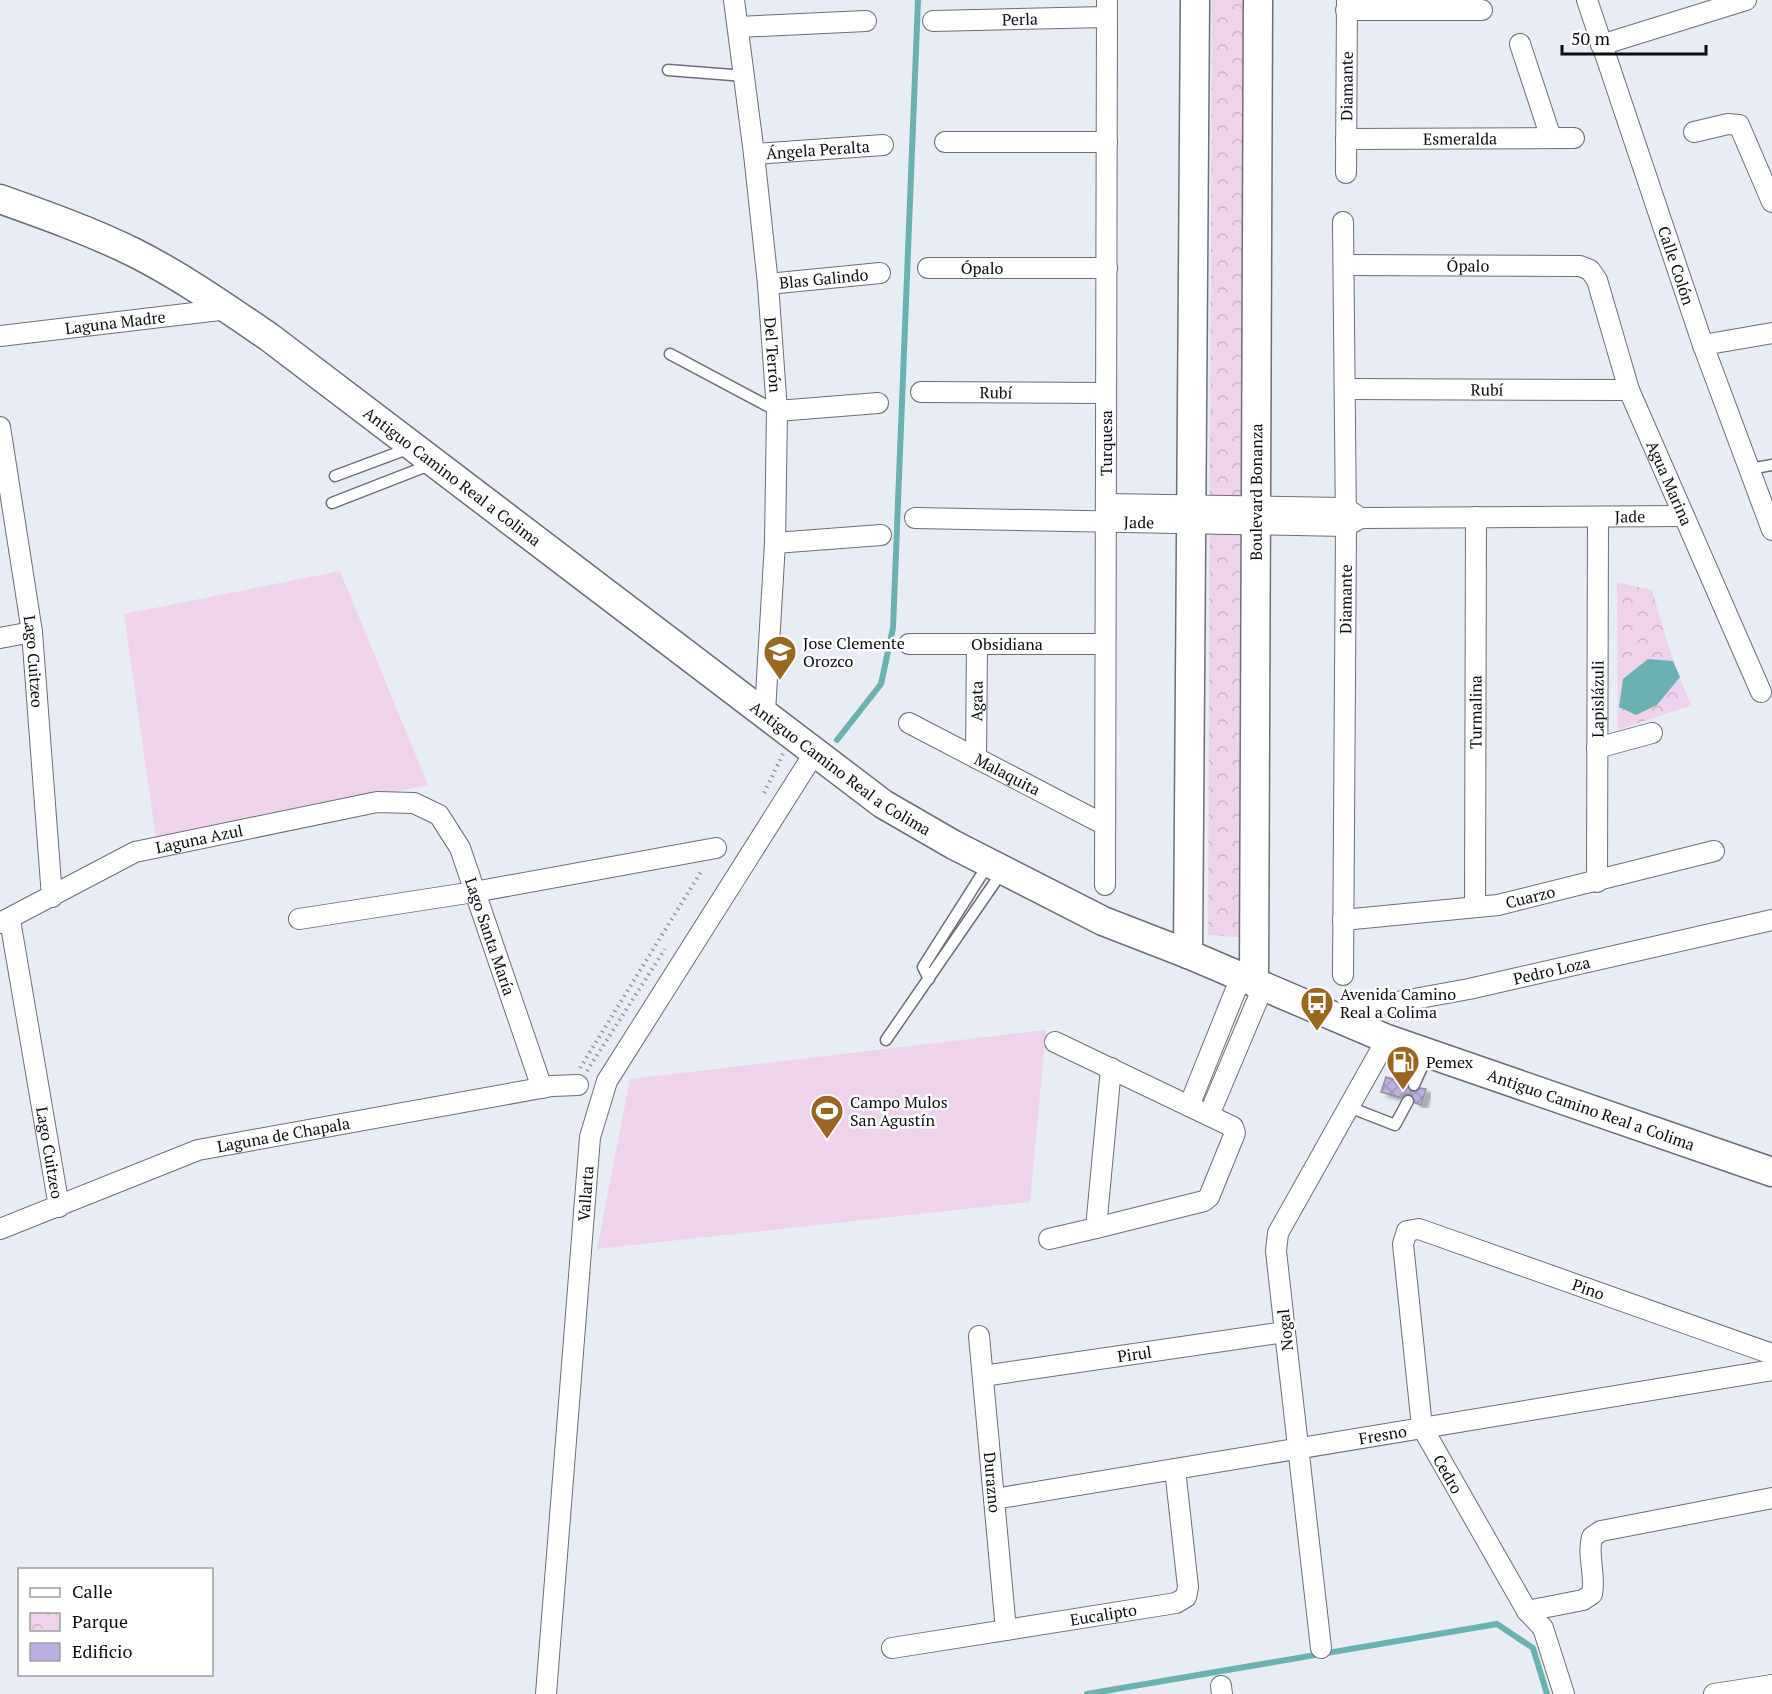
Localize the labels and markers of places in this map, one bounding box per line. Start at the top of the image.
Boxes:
place label: Jose Clemente Orozco [803,632,905,672]
school or university icon: Jose Clemente Orozco [762,634,798,681]
place label: Avenida Camino Real a Colima [1340,983,1456,1023]
bus stop icon: Avenida Camino Real a Colima [1299,985,1335,1032]
fuel station icon: Pemex [1385,1044,1421,1091]
place label: Pemex [1426,1051,1474,1073]
place label: Campo Mulos San Agustín [850,1091,948,1131]
sports icon: Campo Mulos San Agustín [809,1093,845,1140]

